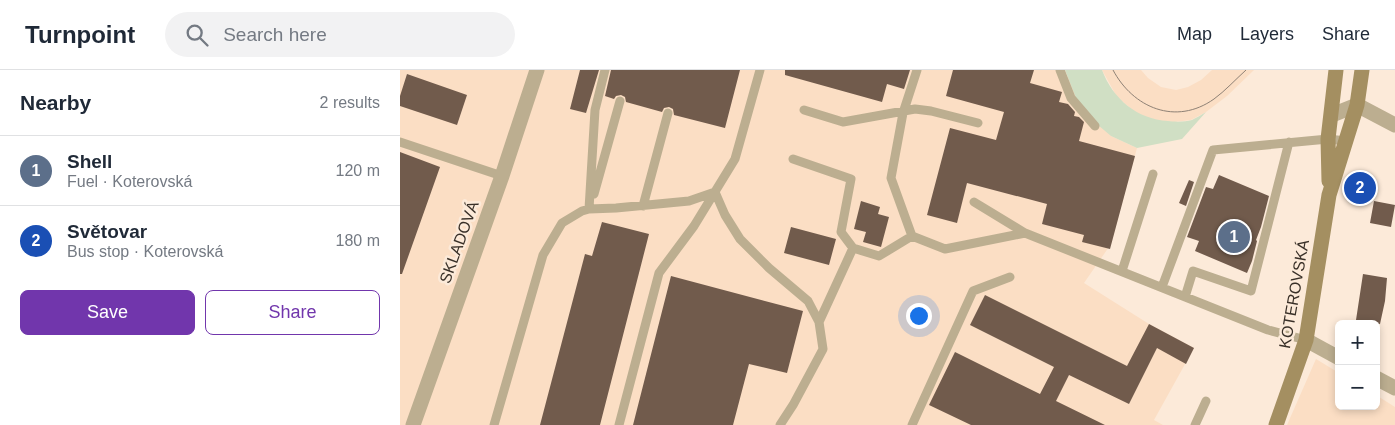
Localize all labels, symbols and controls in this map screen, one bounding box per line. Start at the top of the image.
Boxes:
search box [165,12,515,57]
text: Turnpoint [25,21,135,48]
icon: search [183,21,211,49]
text: Search here [223,24,327,45]
text: Map [1177,24,1212,44]
text: Layers [1240,24,1294,44]
text: Share [1322,24,1370,44]
text: Nearby [20,91,91,114]
text: 2 results [320,94,380,111]
text: Shell [67,151,112,172]
text: 1 [32,162,40,179]
text: 120 m [336,162,380,179]
pin: 2 [1344,169,1376,207]
text: Fuel · Koterovská [67,173,192,190]
street label: SKLADOVÁ [435,198,482,285]
pin: 1 [1218,218,1250,256]
text: Světovar [67,221,147,242]
text: 2 [32,232,40,249]
text: 180 m [336,232,380,249]
street label: KOTEROVSKÁ [1275,238,1312,350]
text: Bus stop · Koterovská [67,243,224,260]
button: Save [20,290,195,335]
button: Share [205,290,380,335]
your location [906,303,932,329]
map controls [1335,320,1380,410]
button: + [1335,320,1380,365]
button: − [1335,365,1380,410]

